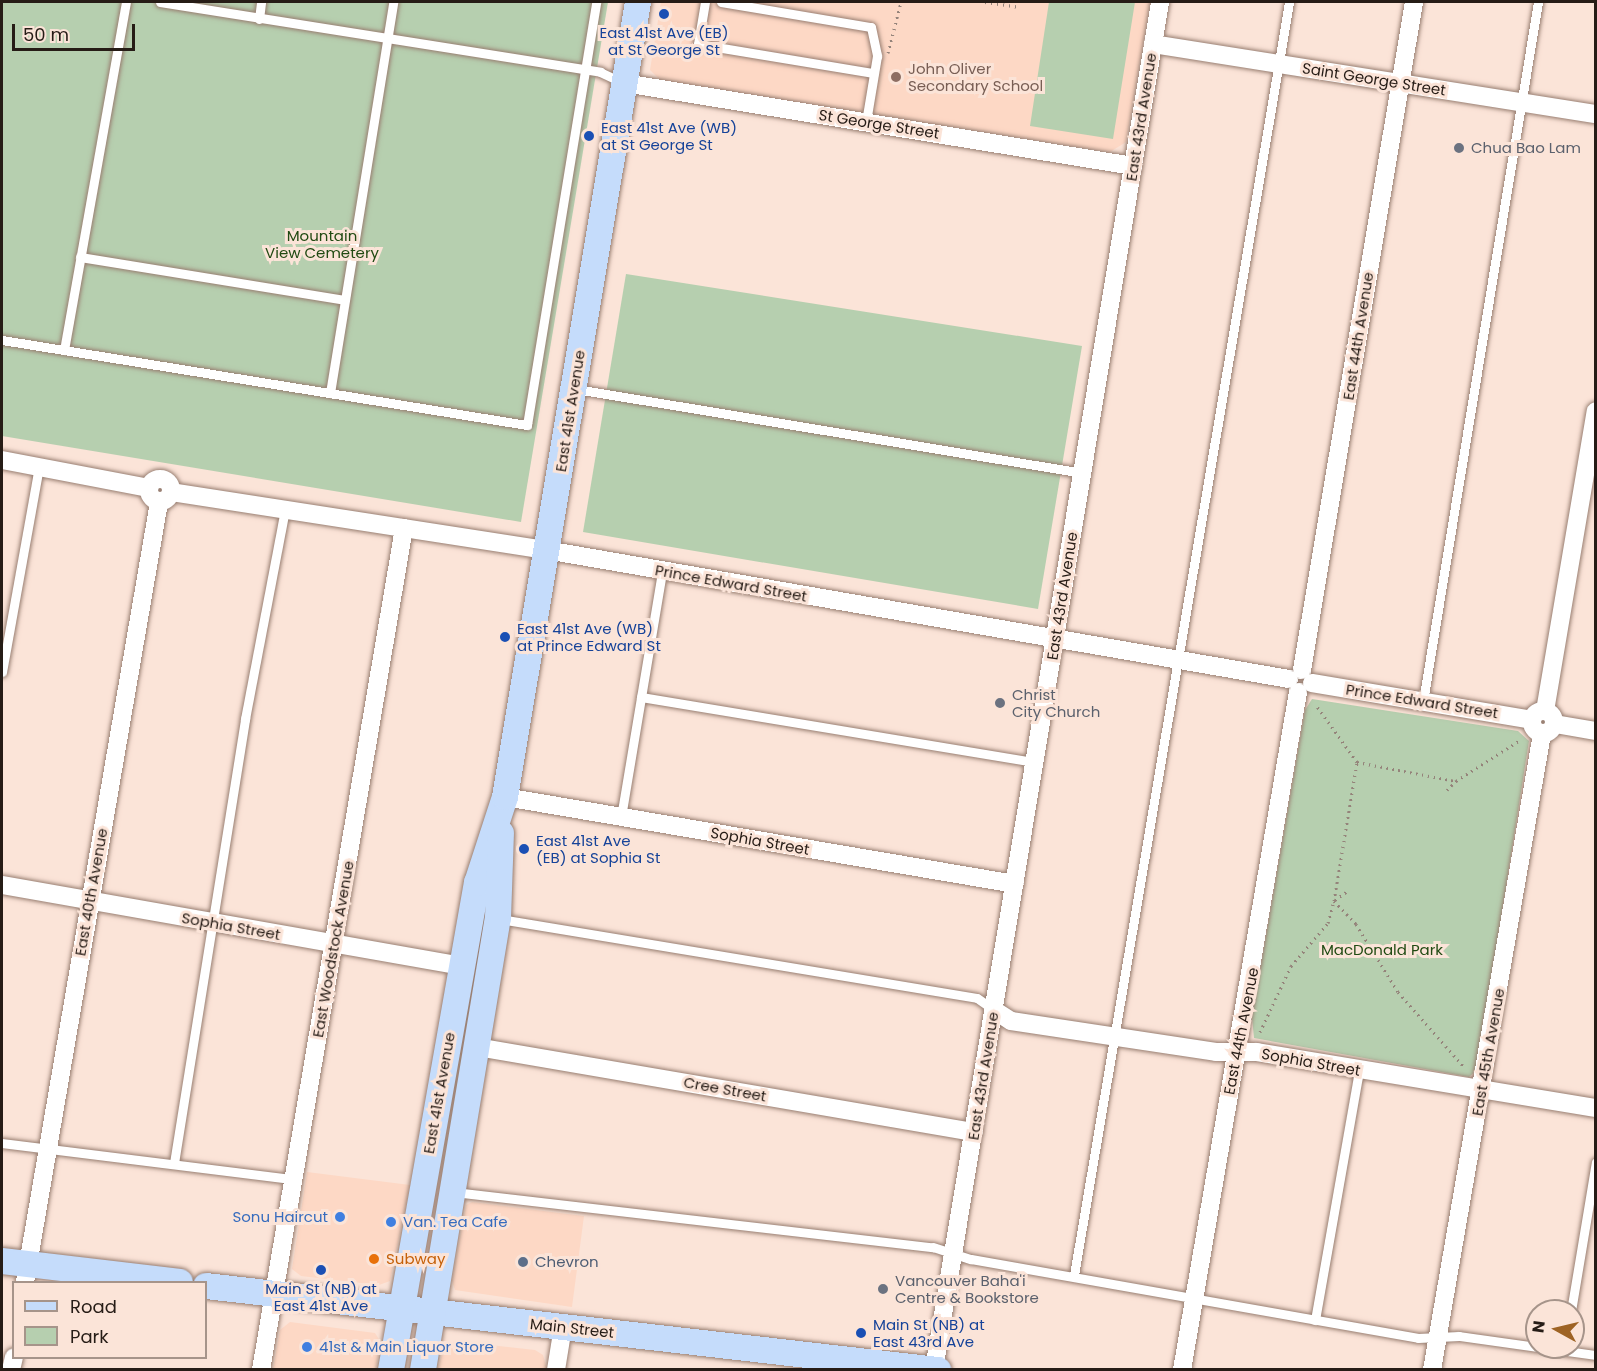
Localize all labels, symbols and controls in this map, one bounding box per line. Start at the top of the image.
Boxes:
marker: East 41st Ave (EB) at St George St [657,7,671,21]
scale bar [15,12,138,50]
text: 50 m [23,22,69,47]
place label: East 41st Ave (EB) at St George St [600,23,728,58]
street label: East 43rd Avenue [1122,52,1160,182]
place label: John Oliver Secondary School [908,59,1043,94]
street label: Saint George Street [1301,59,1447,99]
marker: John Oliver Secondary School [889,70,903,84]
street label: St George Street [817,106,941,142]
place label: East 41st Ave (WB) at St George St [601,118,737,153]
marker: East 41st Ave (WB) at St George St [582,129,596,143]
place label: Chua Bao Lam [1471,139,1581,157]
marker: Chua Bao Lam [1452,141,1466,155]
park label: Mountain View Cemetery [265,226,379,261]
street label: East 44th Avenue [1339,271,1377,401]
street label: East 41st Avenue [551,349,589,473]
street label: East 43rd Avenue [1043,531,1081,661]
street label: Prince Edward Street [654,561,808,605]
place label: East 41st Ave (WB) at Prince Edward St [517,619,661,654]
marker: East 41st Ave (WB) at Prince Edward St [498,630,512,644]
street label: Prince Edward Street [1345,680,1499,722]
place label: Christ City Church [1012,685,1100,720]
marker: Christ City Church [993,696,1007,710]
street label: Sophia Street [709,823,811,859]
street label: East 40th Avenue [71,827,111,957]
place label: East 41st Ave (EB) at Sophia St [536,831,660,866]
marker: East 41st Ave (EB) at Sophia St [517,842,531,856]
street label: East Woodstock Avenue [309,859,357,1039]
street label: Sophia Street [180,908,282,944]
park label: MacDonald Park [1321,941,1443,959]
street label: East 44th Avenue [1220,966,1262,1096]
street label: East 45th Avenue [1468,987,1508,1117]
street label: East 43rd Avenue [964,1011,1002,1141]
street label: East 41st Avenue [419,1031,459,1155]
street label: Sophia Street [1260,1044,1362,1080]
street label: Cree Street [682,1073,768,1105]
place label: Sonu Haircut [232,1208,328,1226]
marker: Sonu Haircut [333,1210,347,1224]
place label: Van. Tea Cafe [403,1213,508,1231]
marker: Van. Tea Cafe [384,1215,398,1229]
place label: Subway [386,1250,445,1268]
marker: Subway [367,1252,381,1266]
place label: Chevron [535,1253,599,1271]
marker: Chevron [516,1255,530,1269]
marker: Main St (NB) at East 41st Ave [314,1263,328,1277]
place label: Vancouver Baha'i Centre & Bookstore [895,1271,1039,1306]
place label: Main St (NB) at East 41st Ave [265,1279,377,1314]
legend [12,1281,207,1359]
marker: Vancouver Baha'i Centre & Bookstore [876,1282,890,1296]
text: Road [70,1294,117,1319]
north arrow [1525,1299,1585,1359]
street label: Main Street [529,1315,615,1341]
place label: Main St (NB) at East 43rd Ave [873,1315,985,1350]
text: N [1526,1319,1551,1334]
text: Park [70,1324,109,1349]
marker: Main St (NB) at East 43rd Ave [854,1326,868,1340]
place label: 41st & Main Liquor Store [319,1338,494,1356]
marker: 41st & Main Liquor Store [300,1340,314,1354]

